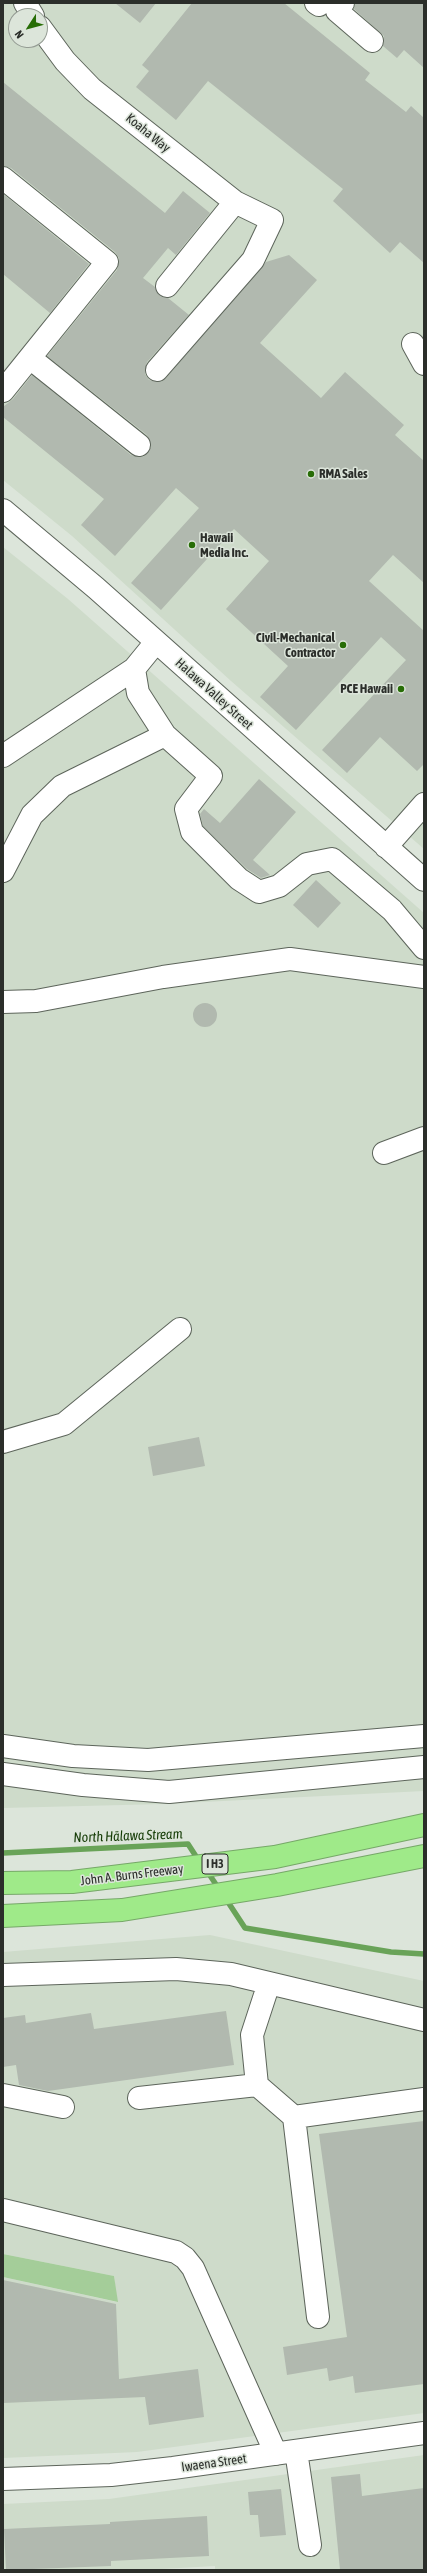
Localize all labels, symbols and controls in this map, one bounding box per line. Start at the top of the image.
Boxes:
north arrow [8,8,48,48]
text: N [12,28,26,41]
street label: Koaha Way [123,110,173,156]
place label: RMA Sales [319,466,368,482]
marker: RMA Sales [306,469,316,479]
place label: Hawaii Media Inc. [200,530,248,561]
marker: Hawaii Media Inc. [187,540,197,550]
place label: Civil-Mechanical Contractor [256,630,335,661]
marker: Civil-Mechanical Contractor [338,640,348,650]
street label: Halawa Valley Street [172,655,256,733]
place label: PCE Hawaii [340,681,393,697]
marker: PCE Hawaii [396,684,406,694]
water label: North Hālawa Stream [73,1826,183,1846]
road number: I H3 [202,1854,228,1874]
street label: John A. Burns Freeway [80,1861,184,1889]
street label: Iwaena Street [180,2451,248,2475]

